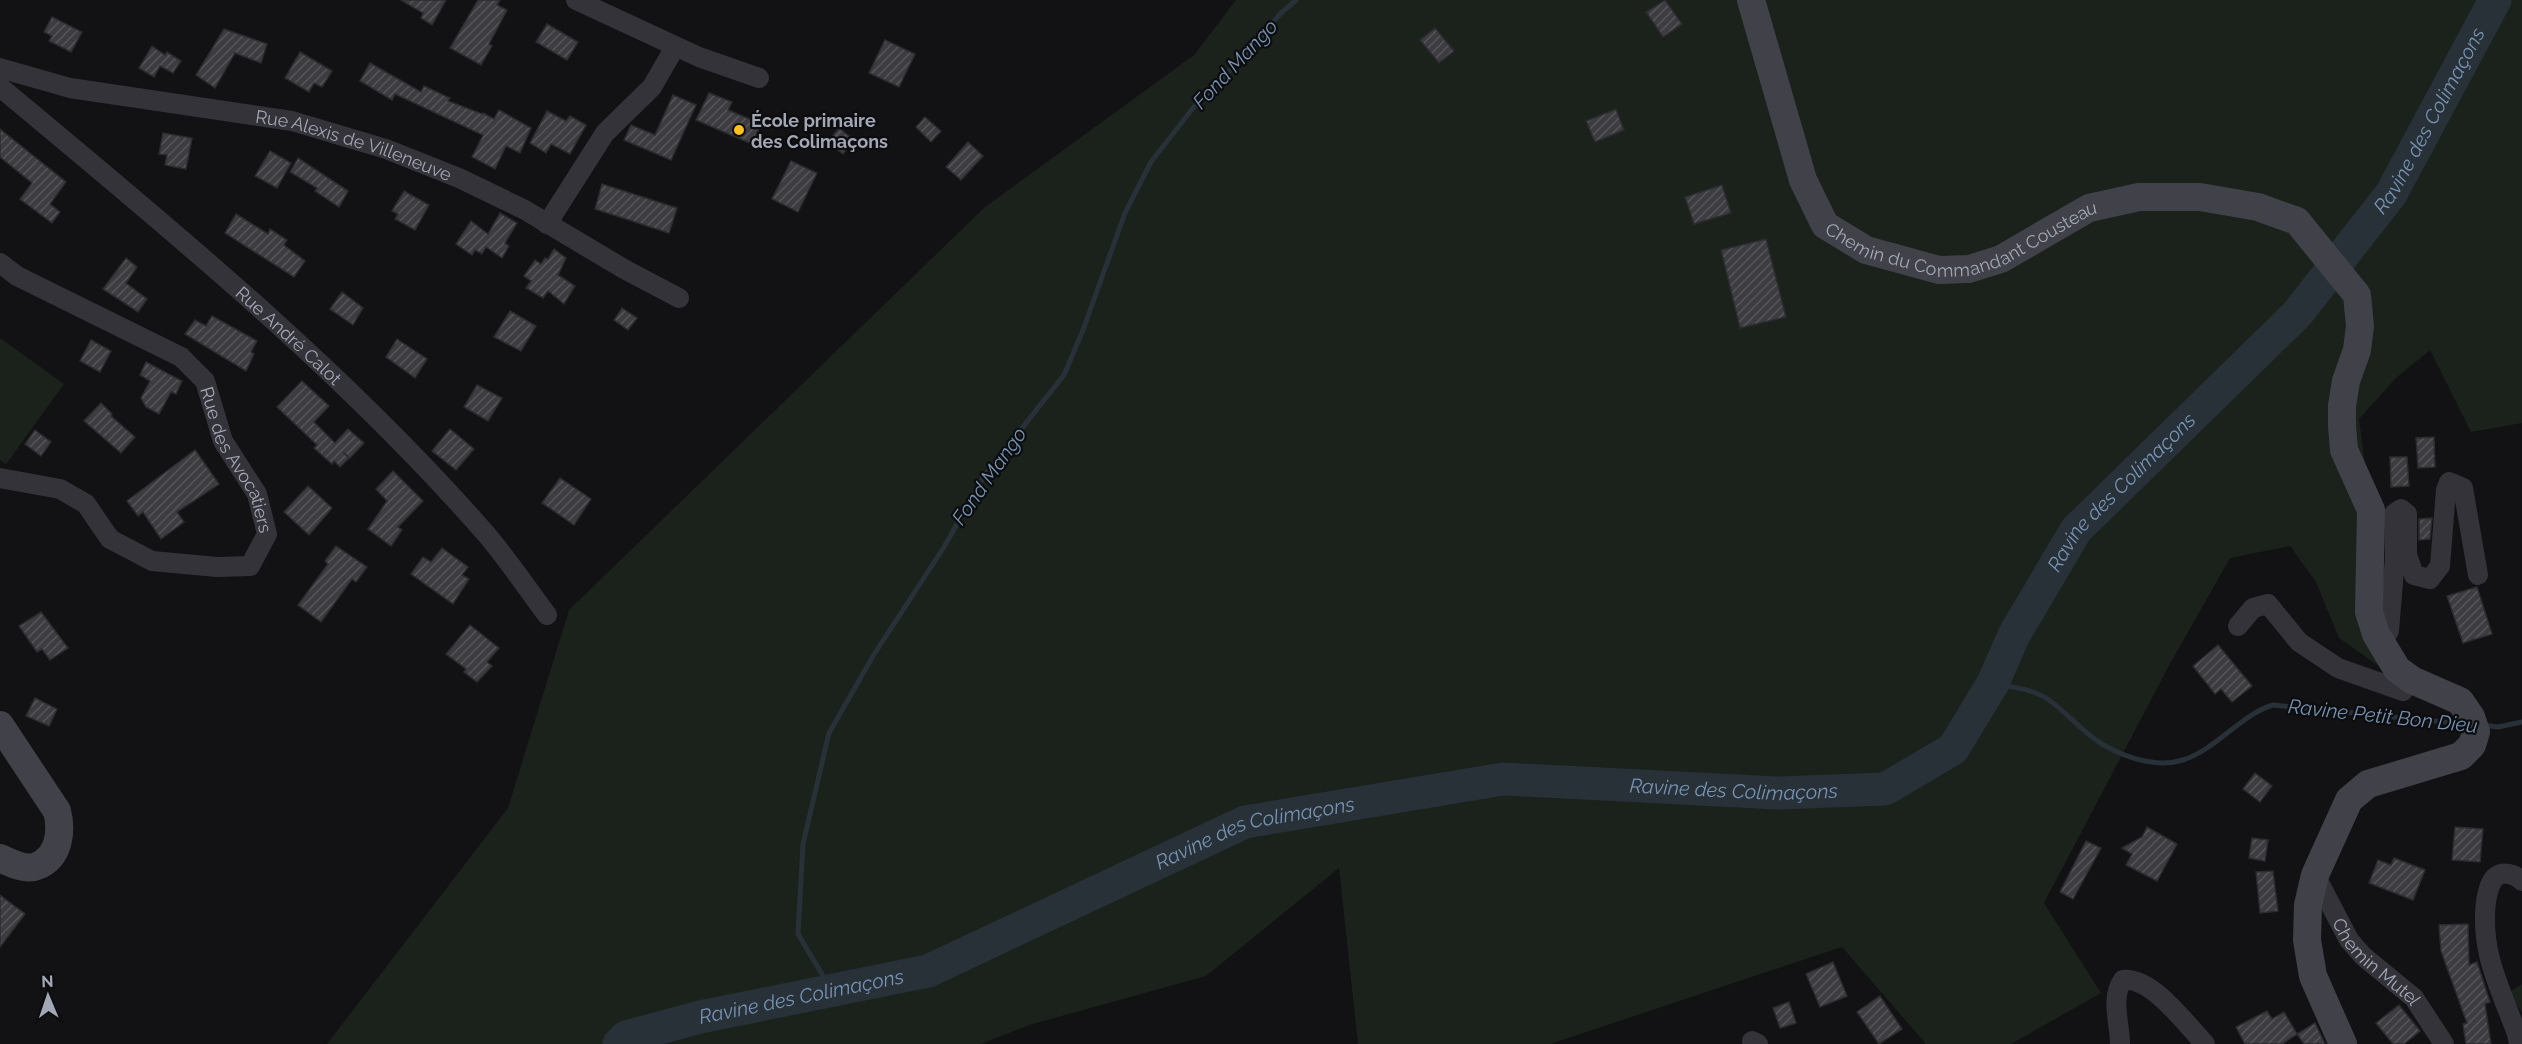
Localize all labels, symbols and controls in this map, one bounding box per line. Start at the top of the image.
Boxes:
water label: Fond Mango [1188,14,1282,114]
water label: Ravine des Colimaçons [2368,23,2490,218]
street label: Rue Alexis de Villeneuve [254,105,455,185]
place label: École primaire des Colimaçons [751,110,888,152]
marker: École primaire des Colimaçons [732,123,746,137]
street label: Chemin du Commandant Cousteau [1817,194,2111,230]
text: Chemin du Commandant Cousteau [1822,196,2098,281]
street label: Rue André Calot [232,282,346,389]
street label: Rue des Avocatiers [197,384,277,535]
water label: Ravine des Colimaçons [2042,407,2201,576]
water label: Fond Mango [947,423,1031,529]
water label: Ravine Petit Bon Dieu [2287,694,2479,738]
water label: Ravine des Colimaçons [1629,773,1839,805]
water label: Ravine des Colimaçons [1152,792,1357,874]
street label: Chemin Mutel [2329,914,2426,1009]
water label: Ravine des Colimaçons [697,964,907,1029]
north arrow [18,966,78,1026]
text: N [41,972,54,991]

